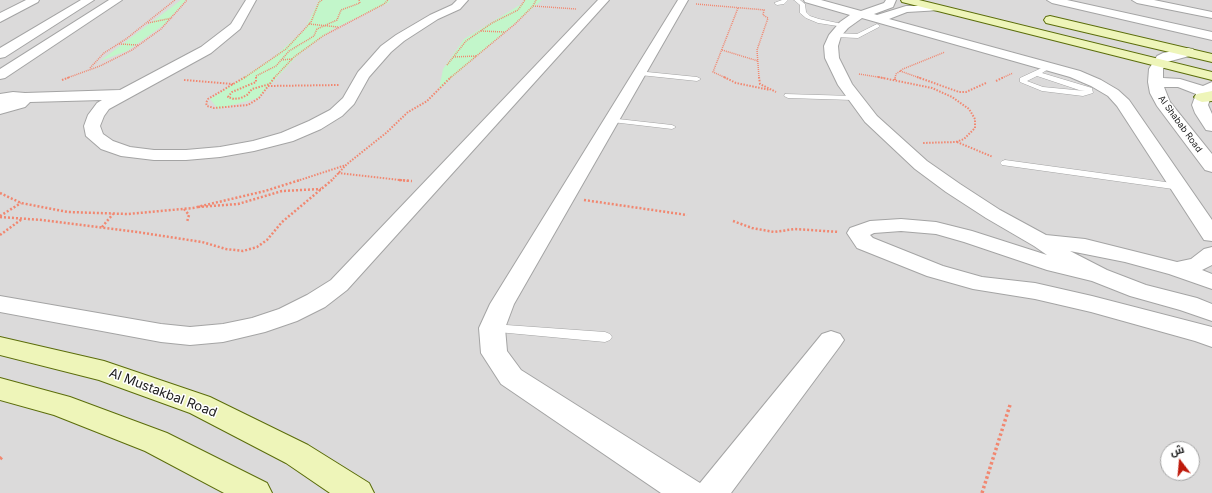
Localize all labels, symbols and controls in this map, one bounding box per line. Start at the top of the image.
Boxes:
street label: Al Shabab Road [1156,94,1204,154]
street label: Al Mustakbal Road [107,365,219,421]
north arrow [1160,441,1200,481]
text: ش [1168,442,1186,459]

